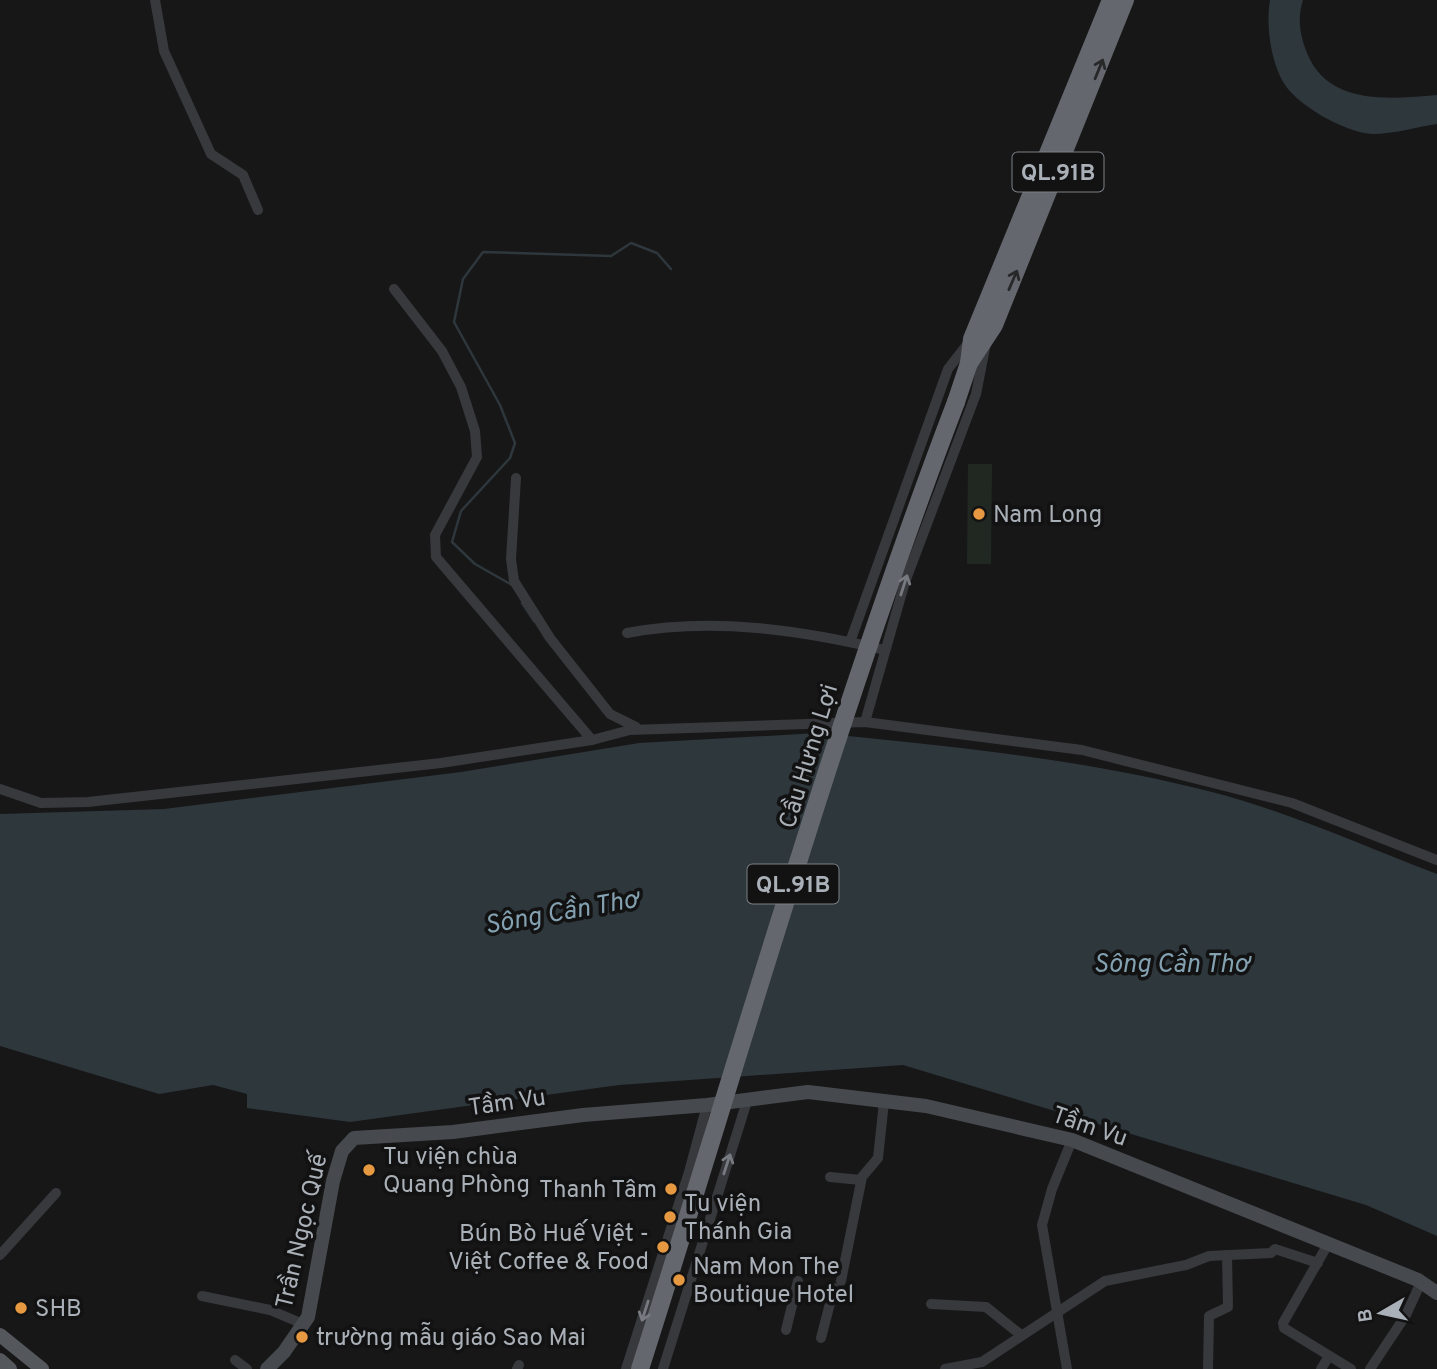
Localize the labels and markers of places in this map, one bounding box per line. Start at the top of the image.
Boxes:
place label: Nam Long [993,501,1102,531]
marker: Nam Long [971,506,987,522]
place label: Tu viện chùa Quang Phòng [383,1143,530,1201]
marker: Tu viện chùa Quang Phòng [361,1162,377,1178]
place label: Thanh Tâm [539,1176,657,1206]
marker: Thanh Tâm [663,1181,679,1197]
place label: Tu viện Thánh Gia [684,1190,792,1248]
marker: Tu viện Thánh Gia [662,1209,678,1225]
place label: Bún Bò Huế Việt - Việt Coffee & Food [448,1219,649,1278]
marker: Bún Bò Huế Việt - Việt Coffee & Food [655,1239,671,1255]
place label: Nam Mon The Boutique Hotel [693,1253,854,1311]
marker: Nam Mon The Boutique Hotel [671,1272,687,1288]
place label: SHB [35,1295,82,1325]
marker: SHB [13,1300,29,1316]
place label: trường mẫu giáo Sao Mai [316,1322,586,1354]
marker: trường mẫu giáo Sao Mai [294,1329,310,1345]

